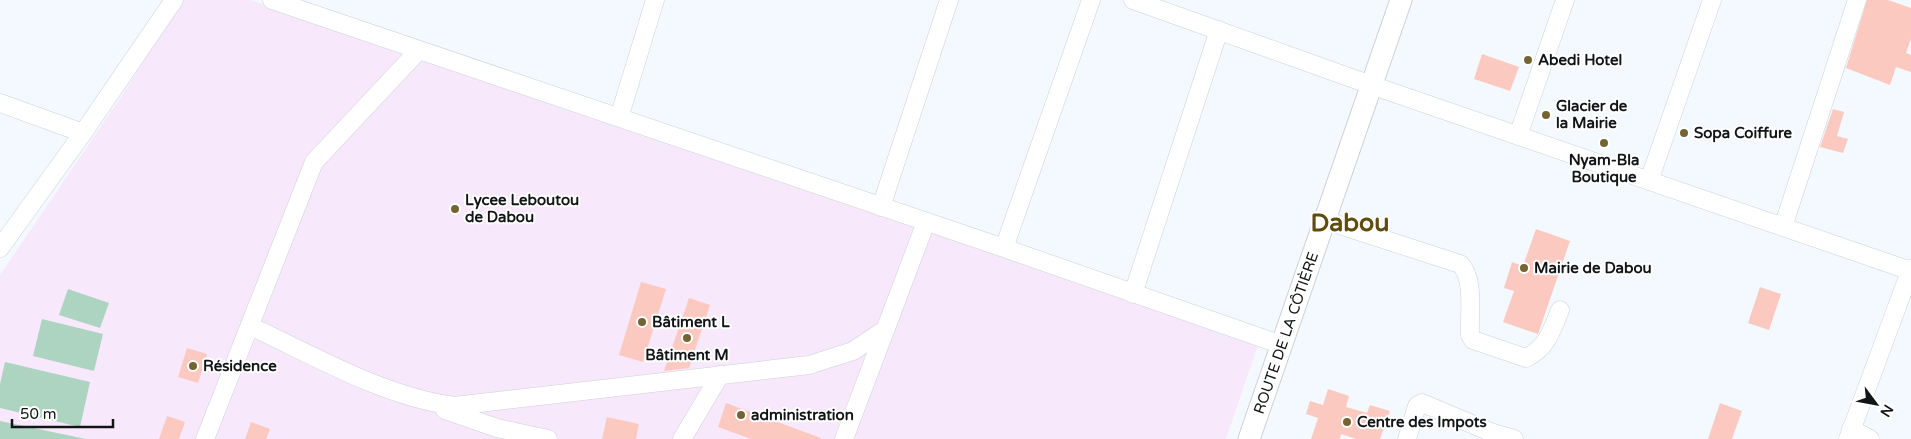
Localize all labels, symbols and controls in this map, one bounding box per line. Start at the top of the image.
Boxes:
place label: Abedi Hotel [1538,51,1622,69]
marker: Abedi Hotel [1522,54,1534,66]
place label: Glacier de la Mairie [1556,97,1628,132]
marker: Glacier de la Mairie [1540,109,1552,121]
place label: Sopa Coiffure [1694,124,1792,143]
marker: Sopa Coiffure [1678,127,1690,139]
marker: Nyam-Bla Boutique [1598,137,1610,149]
place label: Nyam-Bla Boutique [1569,151,1639,187]
place label: Lycee Leboutou de Dabou [465,191,579,226]
marker: Lycee Leboutou de Dabou [449,203,461,215]
district label: Dabou [1311,208,1389,238]
street label: ROUTE DE LA CÔTIÈRE [1250,250,1322,416]
place label: Mairie de Dabou [1534,259,1652,277]
marker: Mairie de Dabou [1518,262,1530,274]
place label: Bâtiment L [652,313,730,331]
marker: Bâtiment L [636,316,648,328]
marker: Bâtiment M [681,332,693,344]
place label: Bâtiment M [645,346,729,364]
place label: Résidence [203,357,277,375]
marker: Résidence [187,360,199,372]
north arrow [1851,379,1901,429]
scale bar [12,396,114,428]
text: N [1876,401,1897,420]
text: 50 m [20,405,57,423]
place label: administration [751,406,854,424]
marker: administration [735,409,747,421]
place label: Centre des Impots [1357,413,1487,432]
marker: Centre des Impots [1341,416,1353,428]

